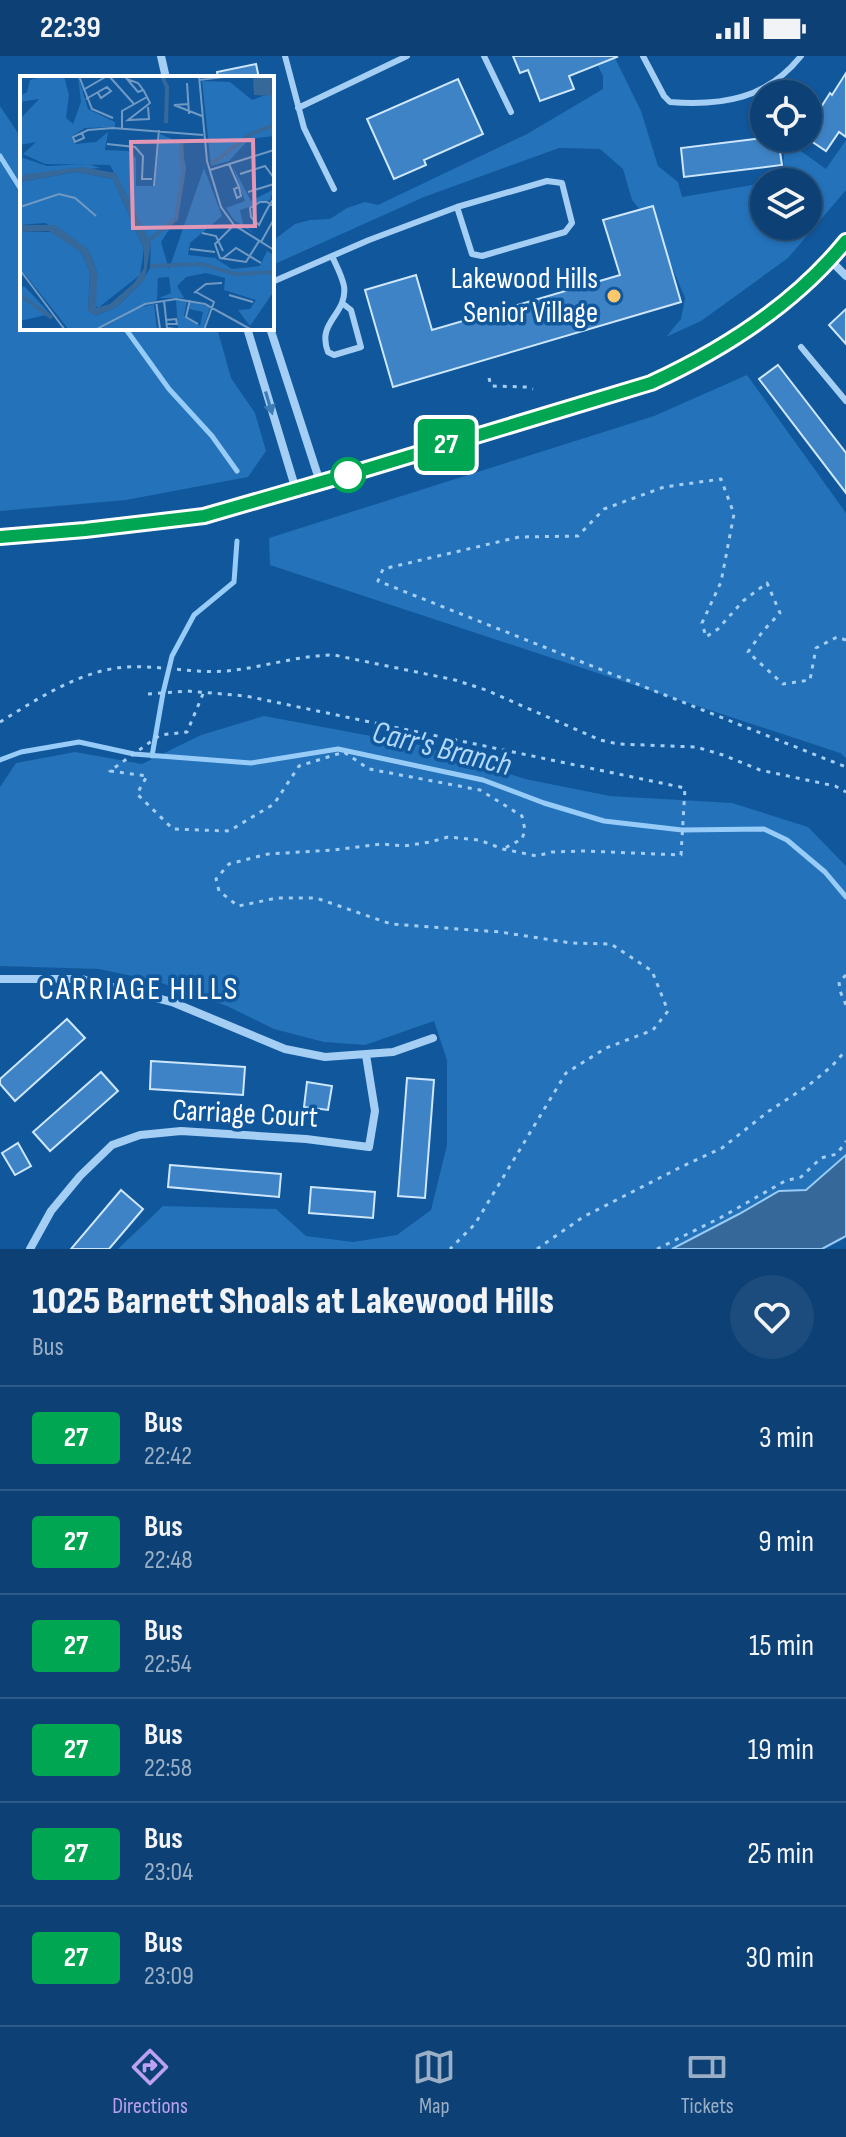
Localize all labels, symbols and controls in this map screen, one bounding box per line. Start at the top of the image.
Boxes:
text: 22:39 [40,10,101,46]
inset map [20,76,274,330]
map controls [750,80,822,240]
button: locate [750,80,822,152]
button: layers [750,168,822,240]
place label: Lakewood Hills Senior Village [451,261,598,331]
marker: Lakewood Hills Senior Village [605,287,623,305]
one-way arrow [263,391,276,415]
line badge: 27 [410,419,482,471]
text: 27 [434,428,458,461]
unlabelled marker [331,458,365,492]
water label: Carr's Branch [368,713,516,785]
district label: CARRIAGE HILLS [38,970,240,1009]
street label: Carriage Court [171,1092,319,1136]
button: heart [730,1275,814,1359]
text: 1025 Barnett Shoals at Lakewood Hills [32,1279,554,1324]
text: Bus [32,1332,64,1363]
text: Bus [144,1405,183,1441]
text: 3 min [759,1420,814,1456]
text: 27 [64,1421,88,1454]
text: 22:42 [144,1441,192,1472]
text: Bus [144,1509,183,1545]
text: 9 min [758,1524,814,1560]
text: 27 [64,1525,88,1558]
text: 22:48 [144,1545,193,1576]
text: Bus [144,1613,183,1649]
text: 15 min [749,1628,814,1664]
text: 27 [64,1629,88,1662]
text: 22:54 [144,1649,192,1680]
text: Bus [144,1717,183,1753]
text: 19 min [748,1732,814,1768]
text: 27 [64,1733,88,1766]
text: 22:58 [144,1753,192,1784]
text: Bus [144,1821,183,1857]
text: 25 min [747,1836,814,1872]
text: 27 [64,1837,88,1870]
text: 23:04 [144,1857,193,1888]
text: Bus [144,1925,183,1961]
text: 30 min [746,1940,814,1976]
text: 27 [64,1941,88,1974]
text: 23:09 [144,1961,194,1992]
tab: Directions [112,2045,188,2120]
tab: Map [412,2045,456,2120]
tab: Tickets [681,2045,734,2120]

